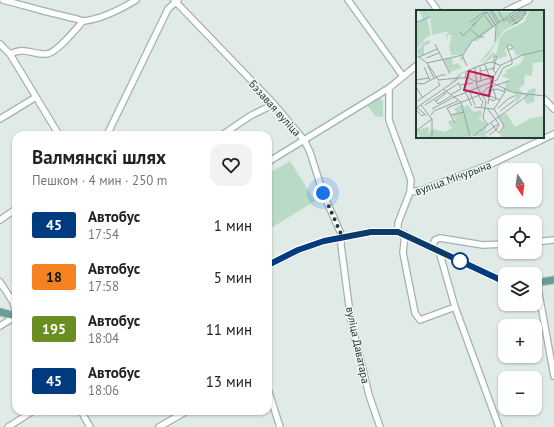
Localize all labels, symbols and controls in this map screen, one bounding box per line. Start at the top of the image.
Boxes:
inset map [416,10,544,138]
street label: Бэзавая вуліца [246,77,304,139]
button: heart [210,144,252,186]
text: Валмянскі шлях [32,145,166,169]
street label: вуліца Мічурына [413,158,493,198]
north arrow [498,163,542,207]
map controls [498,163,542,415]
text: Пешком · 4 мин · 250 m [32,172,167,189]
your location [313,183,333,203]
text: Автобус [88,207,140,226]
button: locate [498,215,542,259]
text: 45 [46,216,62,234]
text: 1 мин [214,216,252,235]
text: 17:54 [88,226,119,243]
unlabelled marker [451,252,469,270]
text: Автобус [88,259,140,278]
button: layers [498,267,542,311]
text: 18 [46,268,62,286]
text: 5 мин [214,268,252,287]
text: 17:58 [88,278,119,295]
street label: вуліца Даватара [343,305,373,385]
text: Автобус [88,311,140,330]
button: + [498,319,542,363]
text: 195 [42,320,66,338]
text: 11 мин [206,320,252,339]
text: 18:04 [88,330,119,347]
text: Автобус [88,363,140,382]
button: − [498,371,542,415]
text: 45 [46,372,62,390]
text: 13 мин [206,372,252,391]
text: 18:06 [88,382,119,399]

